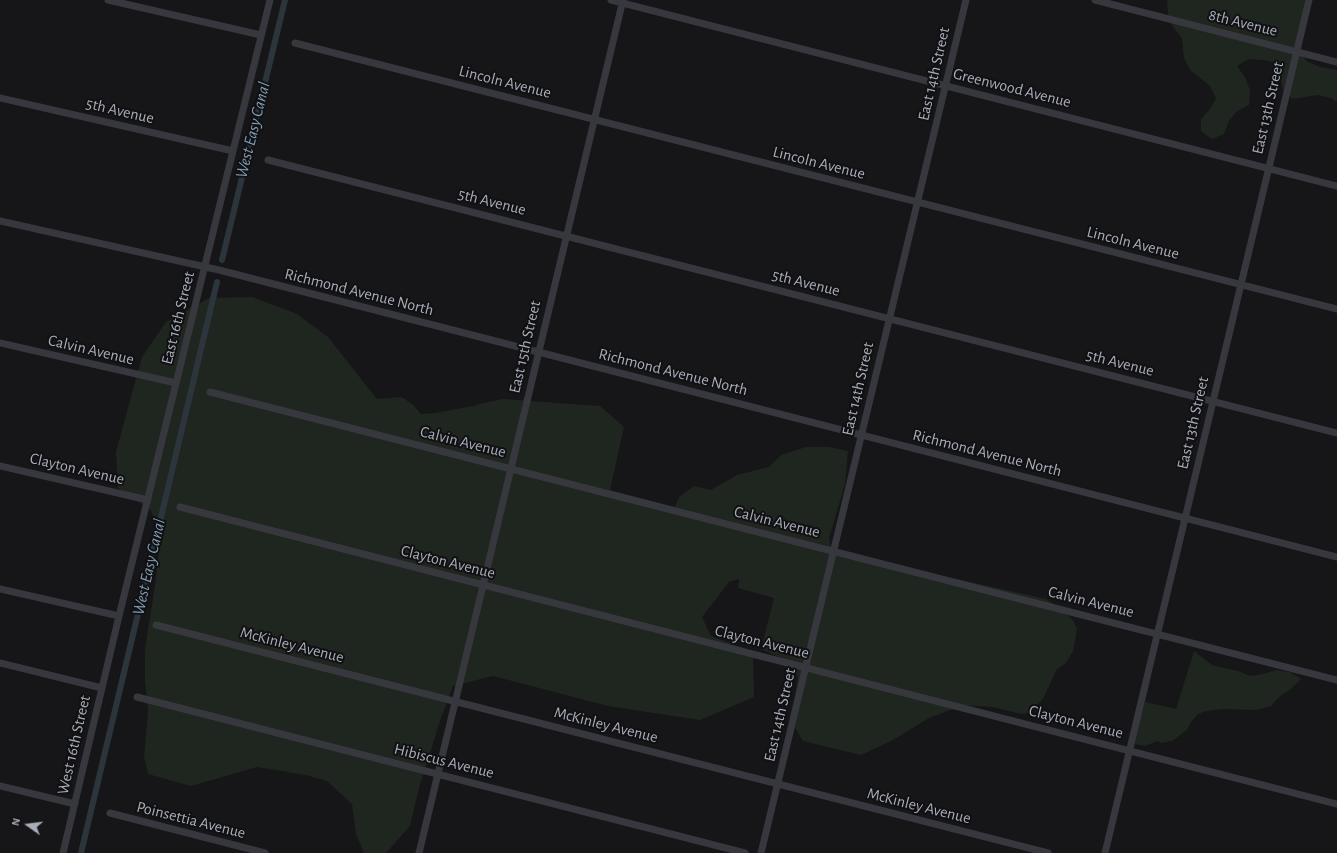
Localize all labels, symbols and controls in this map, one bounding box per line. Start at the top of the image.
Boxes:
street label: 8th Avenue [1207,5,1279,41]
street label: East 14th Street [914,25,954,123]
street label: East 13th Street [1248,60,1288,156]
street label: Lincoln Avenue [457,61,553,103]
street label: Greenwood Avenue [951,64,1073,112]
water label: West Easy Canal [231,80,275,180]
street label: 5th Avenue [84,94,156,128]
street label: Lincoln Avenue [771,142,867,184]
street label: 5th Avenue [456,184,528,220]
street label: Lincoln Avenue [1085,222,1181,264]
street label: Richmond Avenue North [282,264,436,320]
street label: 5th Avenue [770,265,842,301]
street label: East 16th Street [157,269,199,367]
street label: East 15th Street [505,299,545,395]
street label: Calvin Avenue [46,331,136,369]
street label: East 14th Street [838,340,878,438]
street label: Richmond Avenue North [596,344,750,400]
street label: 5th Avenue [1084,345,1156,381]
street label: East 13th Street [1173,375,1213,471]
street label: Calvin Avenue [418,422,508,462]
street label: Richmond Avenue North [910,425,1064,481]
street label: Clayton Avenue [28,449,126,489]
street label: Calvin Avenue [732,502,822,542]
water label: West Easy Canal [128,517,170,617]
street label: Clayton Avenue [399,541,497,583]
street label: Calvin Avenue [1046,582,1136,622]
street label: Clayton Avenue [713,621,811,663]
street label: McKinley Avenue [238,623,346,667]
street label: East 14th Street [760,666,800,764]
street label: West 16th Street [53,693,95,797]
street label: Clayton Avenue [1027,701,1125,743]
street label: McKinley Avenue [552,703,660,747]
street label: Hibiscus Avenue [392,739,496,783]
street label: McKinley Avenue [865,784,973,828]
street label: Poinsettia Avenue [134,797,248,843]
north arrow [8,805,48,845]
text: N [10,817,22,827]

